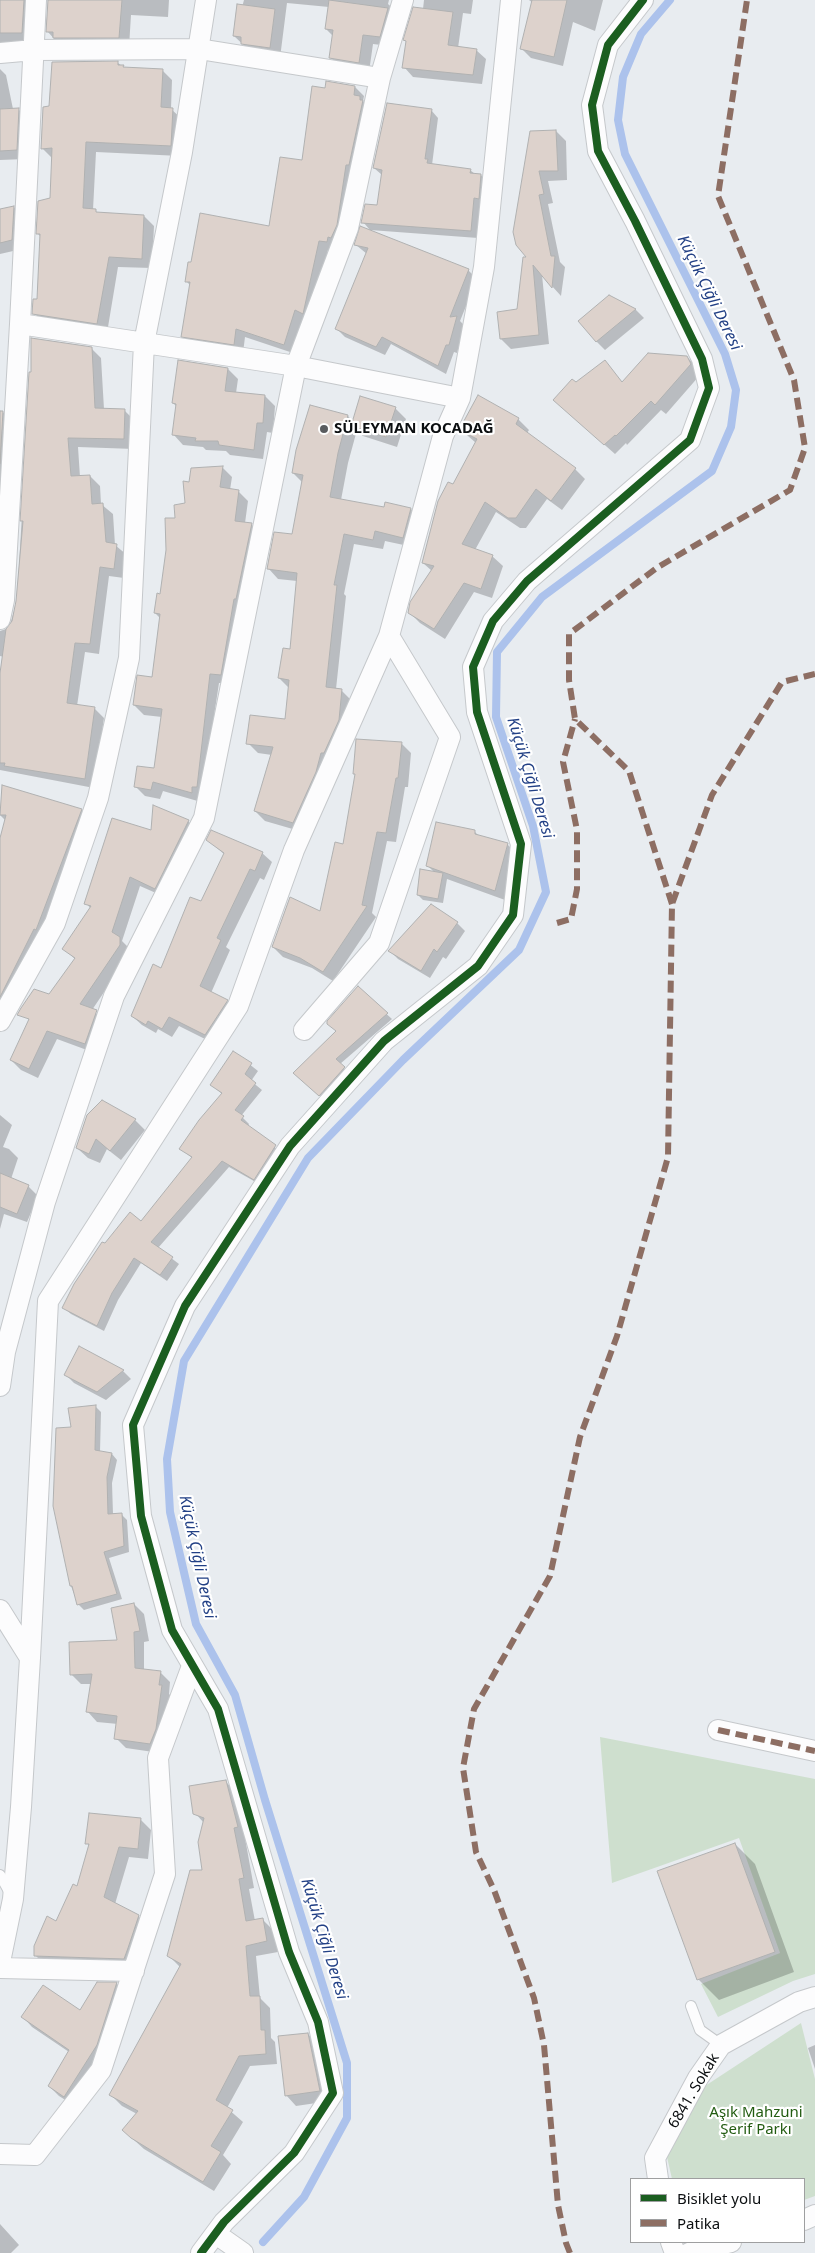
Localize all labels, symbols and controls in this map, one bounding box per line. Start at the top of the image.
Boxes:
water label: Küçük Çiğli Deresi [673,232,745,354]
place label: SÜLEYMAN KOCADAĞ [334,420,494,438]
marker: SÜLEYMAN KOCADAĞ [318,423,330,435]
water label: Küçük Çiğli Deresi [502,715,558,841]
water label: Küçük Çiğli Deresi [175,1493,219,1621]
water label: Küçük Çiğli Deresi [296,1876,352,2002]
street label: 6841. Sokak [665,2050,723,2132]
park label: Aşık Mahzuni Şerif Parkı [709,2104,803,2139]
legend [630,2178,805,2243]
text: Bisiklet yolu [677,2188,761,2208]
text: Patika [677,2213,720,2233]

